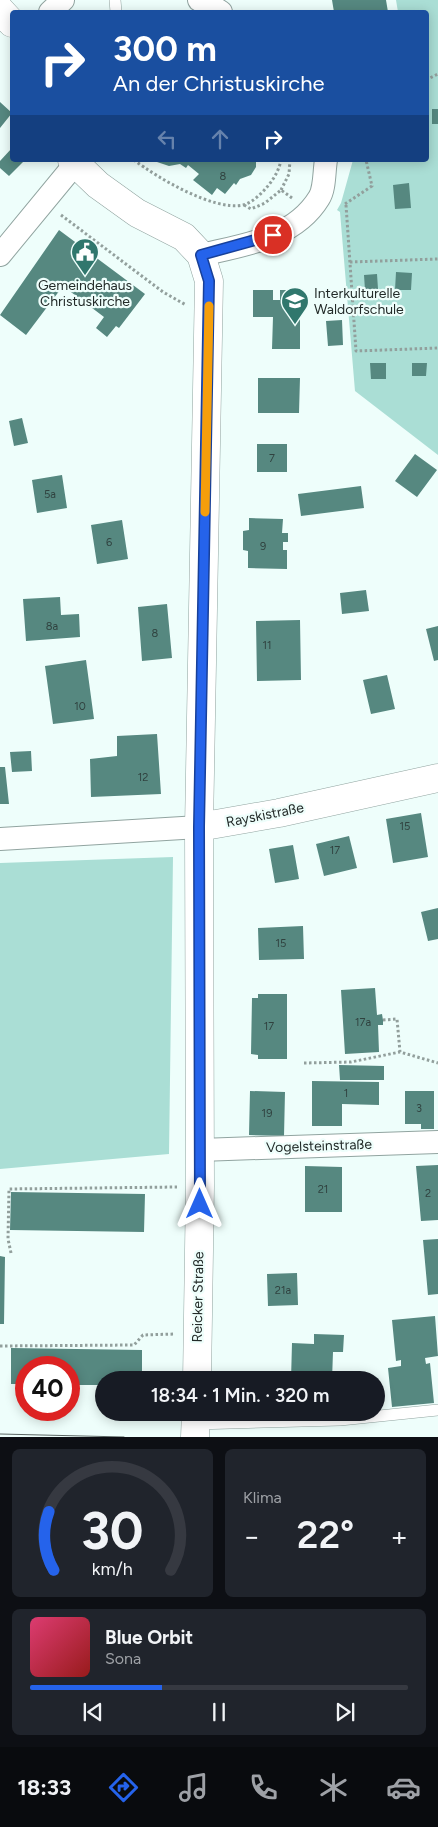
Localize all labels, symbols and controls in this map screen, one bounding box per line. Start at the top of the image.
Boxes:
text: 300 m [113,28,217,70]
icon: right [30,30,95,95]
text: An der Christuskirche [113,70,325,97]
icon: left [153,125,181,153]
icon: ahead [206,125,234,153]
icon: right [259,125,287,153]
house number: 8 [220,170,227,183]
pin [252,214,294,256]
icon: arrive [259,221,287,249]
public building icon: Gemeindehaus Christuskirche [70,237,100,276]
place label: Gemeindehaus Christuskirche [38,277,132,310]
place label: Interkulturelle Waldorfschule [314,285,404,318]
school or university icon: Interkulturelle Waldorfschule [280,286,310,325]
house number: 7 [269,452,275,465]
house number: 5a [44,488,56,501]
house number: 6 [106,536,112,549]
house number: 9 [260,540,266,553]
house number: 8a [46,620,58,633]
house number: 8 [152,627,159,640]
house number: 11 [262,639,272,652]
house number: 10 [74,700,86,713]
house number: 12 [138,771,148,784]
street label: Rayskistraße [225,799,306,831]
house number: 15 [400,820,410,833]
house number: 17 [330,844,340,857]
house number: 15 [276,937,286,950]
house number: 17a [355,1016,371,1029]
house number: 17 [264,1020,274,1033]
house number: 1 [344,1087,348,1100]
house number: 3 [416,1102,422,1115]
house number: 19 [262,1107,272,1120]
street label: Vogelsteinstraße [266,1136,373,1156]
position arrow [173,1177,225,1229]
house number: 21 [318,1183,328,1196]
house number: 2 [425,1187,431,1200]
street label: Reicker Straße [189,1251,207,1343]
house number: 21a [275,1284,291,1297]
speed limit sign: 40 [15,1356,80,1421]
text: 18:34 · 1 Min. · 320 m [151,1384,329,1407]
text: Klima [243,1488,282,1507]
text: 30 [81,1500,144,1562]
text: 22° [297,1512,354,1558]
text: − [243,1519,260,1553]
text: + [391,1519,408,1553]
text: km/h [92,1558,133,1579]
text: Blue Orbit [105,1626,193,1649]
text: Sona [105,1649,141,1668]
icon: previous [79,1698,107,1726]
icon: pause [205,1698,233,1726]
icon: next [331,1698,359,1726]
icon: directions [106,1770,141,1805]
icon: music [176,1770,211,1805]
icon: phone [246,1770,281,1805]
icon: climate [316,1770,351,1805]
icon: car [386,1770,421,1805]
text: 18:33 [17,1774,71,1801]

